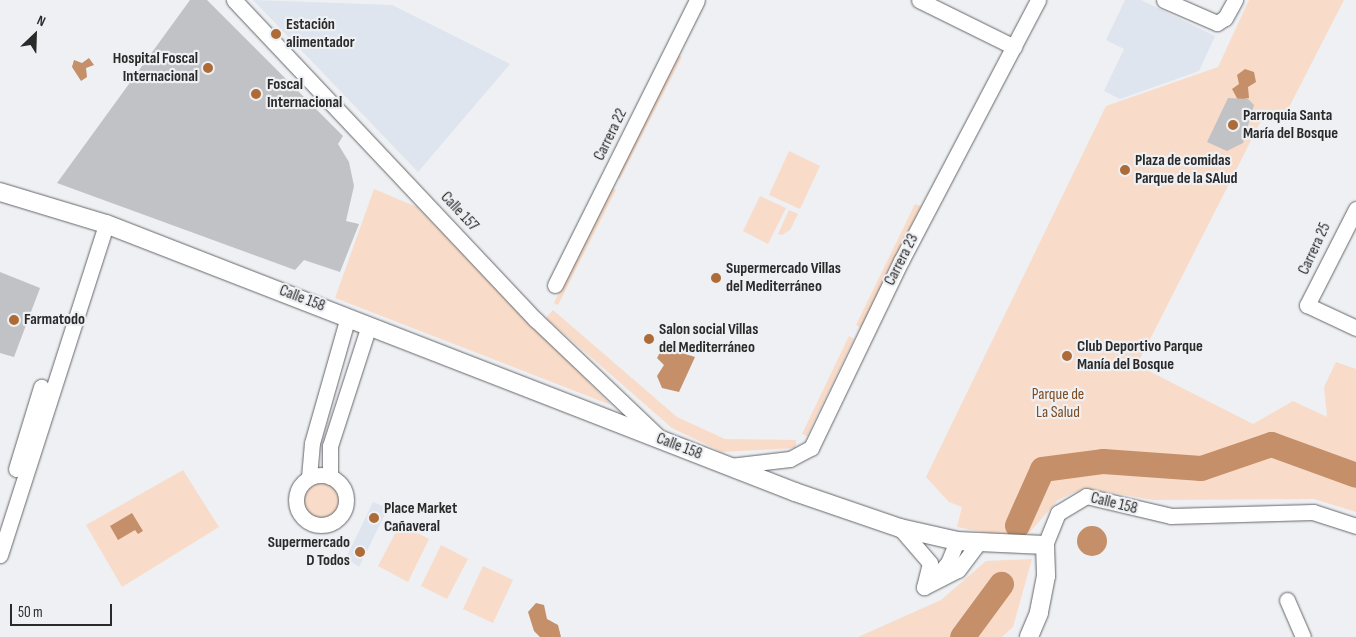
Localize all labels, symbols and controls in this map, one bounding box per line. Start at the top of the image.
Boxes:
north arrow [10,10,60,60]
text: N [34,12,48,30]
place label: Estación alimentador [286,15,355,53]
marker: Estación alimentador [270,28,282,40]
place label: Hospital Foscal Internacional [113,49,198,87]
marker: Hospital Foscal Internacional [202,62,214,74]
place label: Foscal Internacional [267,75,342,113]
marker: Foscal Internacional [249,87,263,101]
street label: Carrera 22 [590,106,632,164]
place label: Parroquia Santa María del Bosque [1243,106,1338,144]
marker: Parroquia Santa María del Bosque [1227,119,1239,131]
place label: Plaza de comidas Parque de la SAlud [1135,151,1237,189]
marker: Plaza de comidas Parque de la SAlud [1119,164,1131,176]
street label: Calle 157 [436,188,482,236]
street label: Carrera 25 [1295,220,1335,278]
street label: Carrera 23 [881,231,923,289]
place label: Supermercado Villas del Mediterráneo [726,259,841,297]
marker: Supermercado Villas del Mediterráneo [710,272,722,284]
street label: Calle 158 [276,282,328,316]
place label: Farmatodo [24,310,85,330]
marker: Farmatodo [8,314,20,326]
place label: Salon social Villas del Mediterráneo [659,320,758,358]
marker: Salon social Villas del Mediterráneo [643,333,655,345]
place label: Club Deportivo Parque Manía del Bosque [1077,337,1203,375]
marker: Club Deportivo Parque Manía del Bosque [1061,350,1073,362]
park label: Parque de La Salud [1032,385,1084,423]
street label: Calle 158 [653,430,705,464]
street label: Calle 158 [1089,489,1139,519]
place label: Place Market Cañaveral [384,499,457,537]
marker: Place Market Cañaveral [368,512,380,524]
place label: Supermercado D Todos [268,533,350,571]
marker: Supermercado D Todos [354,546,366,558]
scale bar [12,594,115,626]
text: 50 m [18,603,43,622]

